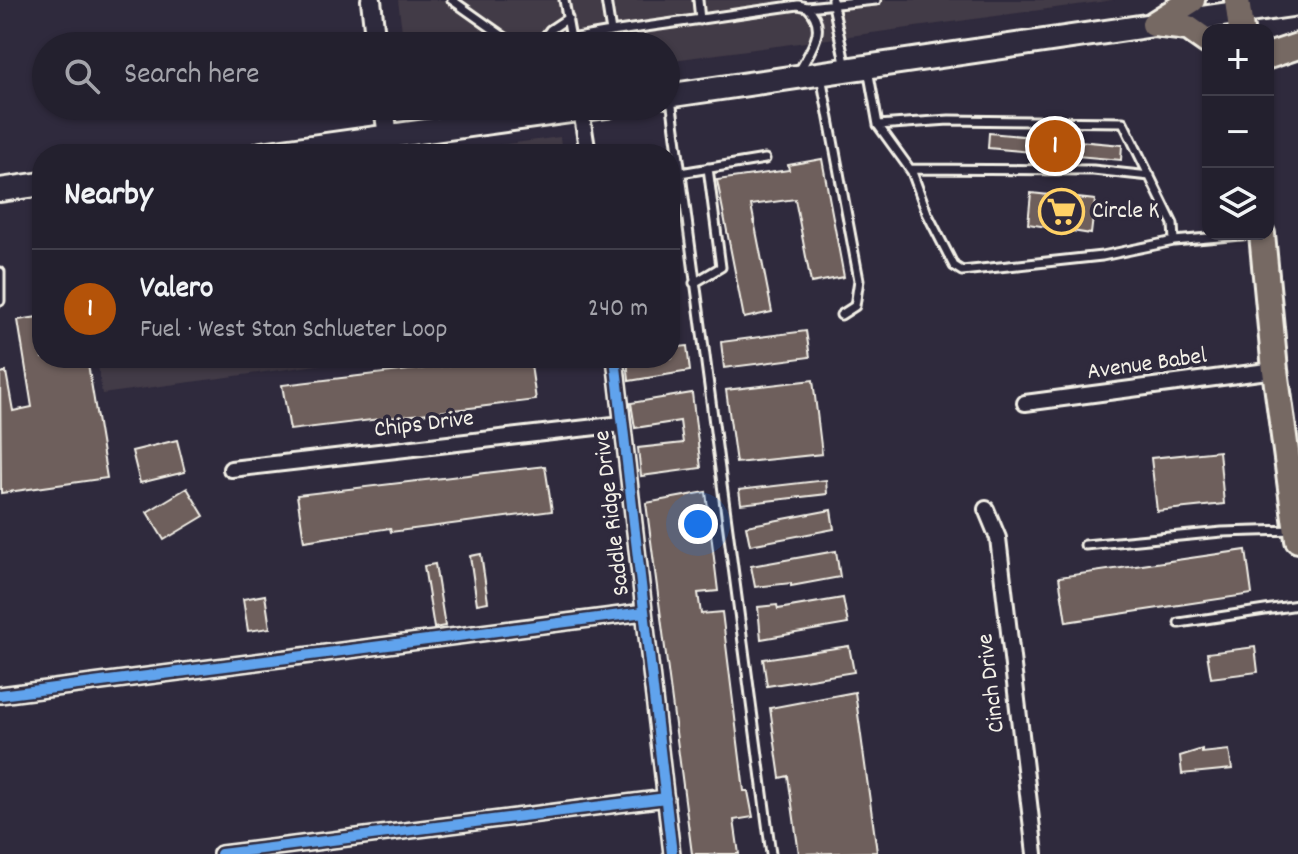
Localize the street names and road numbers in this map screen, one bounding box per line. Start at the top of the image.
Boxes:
street label: Avenue Babel [1085,340,1209,390]
street label: Chips Drive [372,402,476,448]
street label: Saddle Ridge Drive [586,428,640,598]
street label: Cinch Drive [969,631,1015,735]

